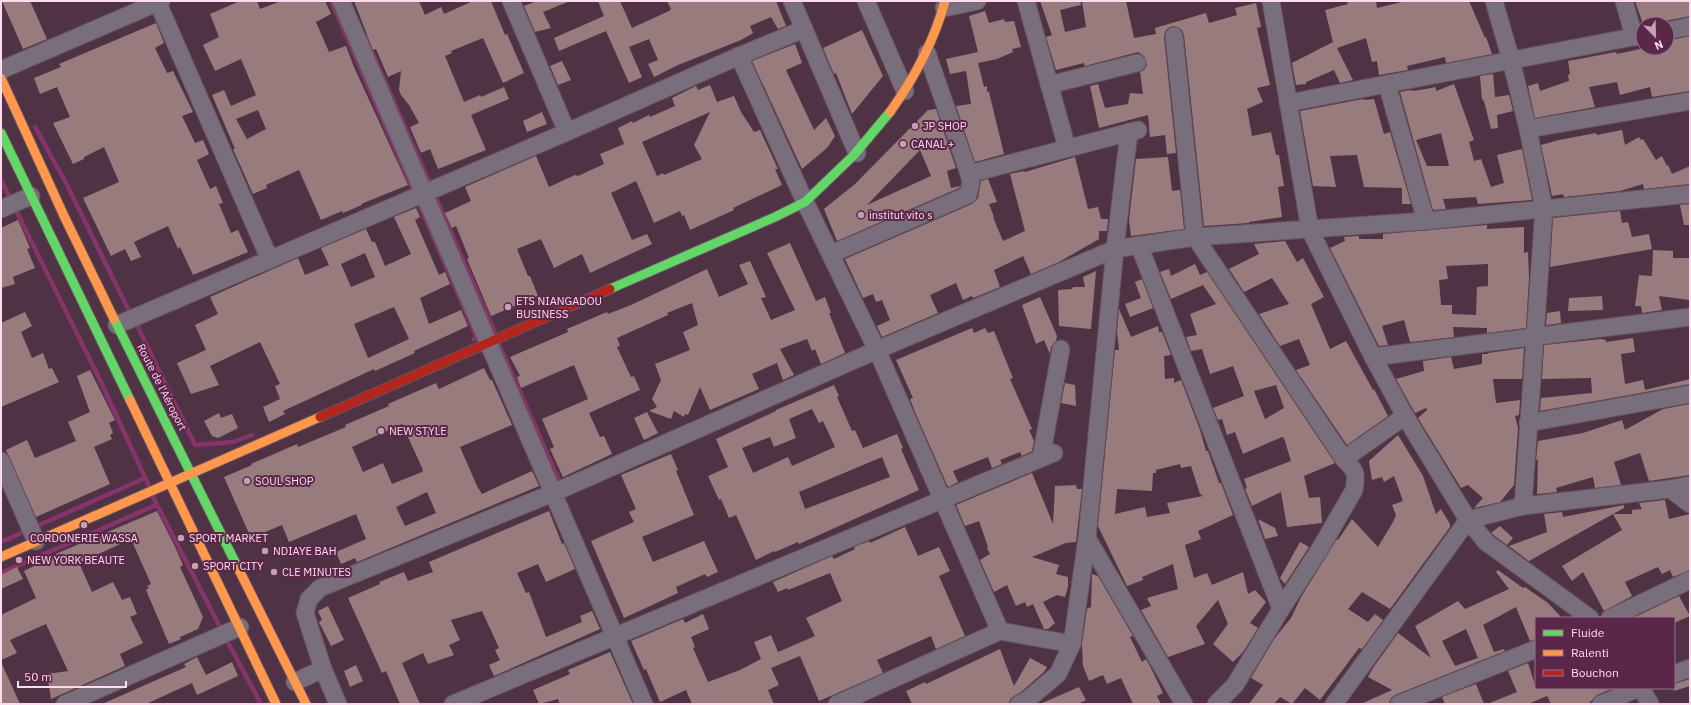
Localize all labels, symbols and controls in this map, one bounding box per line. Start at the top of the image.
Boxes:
north arrow [1635,16,1675,56]
text: N [1652,37,1665,53]
place label: JP SHOP [923,119,967,133]
marker: JP SHOP [910,121,920,131]
place label: CANAL + [911,137,954,151]
marker: CANAL + [898,139,908,149]
place label: institut vito s [869,208,933,222]
marker: institut vito s [856,210,866,220]
place label: ETS NIANGADOU BUSINESS [516,294,602,321]
marker: ETS NIANGADOU BUSINESS [503,302,513,312]
street label: Route de l'Aéroport [134,341,190,433]
place label: NEW STYLE [389,424,447,438]
marker: NEW STYLE [376,426,386,436]
place label: SOUL SHOP [255,474,314,488]
marker: SOUL SHOP [242,476,252,486]
marker: CORDONERIE WASSA [79,520,89,530]
place label: CORDONERIE WASSA [30,531,138,545]
place label: SPORT MARKET [189,531,269,545]
marker: SPORT MARKET [176,533,186,543]
place label: NDIAYE BAH [273,544,336,558]
marker: NDIAYE BAH [260,546,270,556]
place label: NEW YORK BEAUTE [27,553,125,567]
marker: NEW YORK BEAUTE [14,555,24,565]
place label: SPORT CITY [203,559,264,573]
marker: SPORT CITY [190,561,200,571]
place label: CLE MINUTES [282,565,351,579]
marker: CLE MINUTES [269,567,279,577]
legend [1535,617,1675,689]
text: Fluide [1571,625,1605,640]
text: Ralenti [1571,645,1609,660]
scale bar [18,663,126,689]
text: Bouchon [1571,665,1619,680]
text: 50 m [24,669,52,684]

